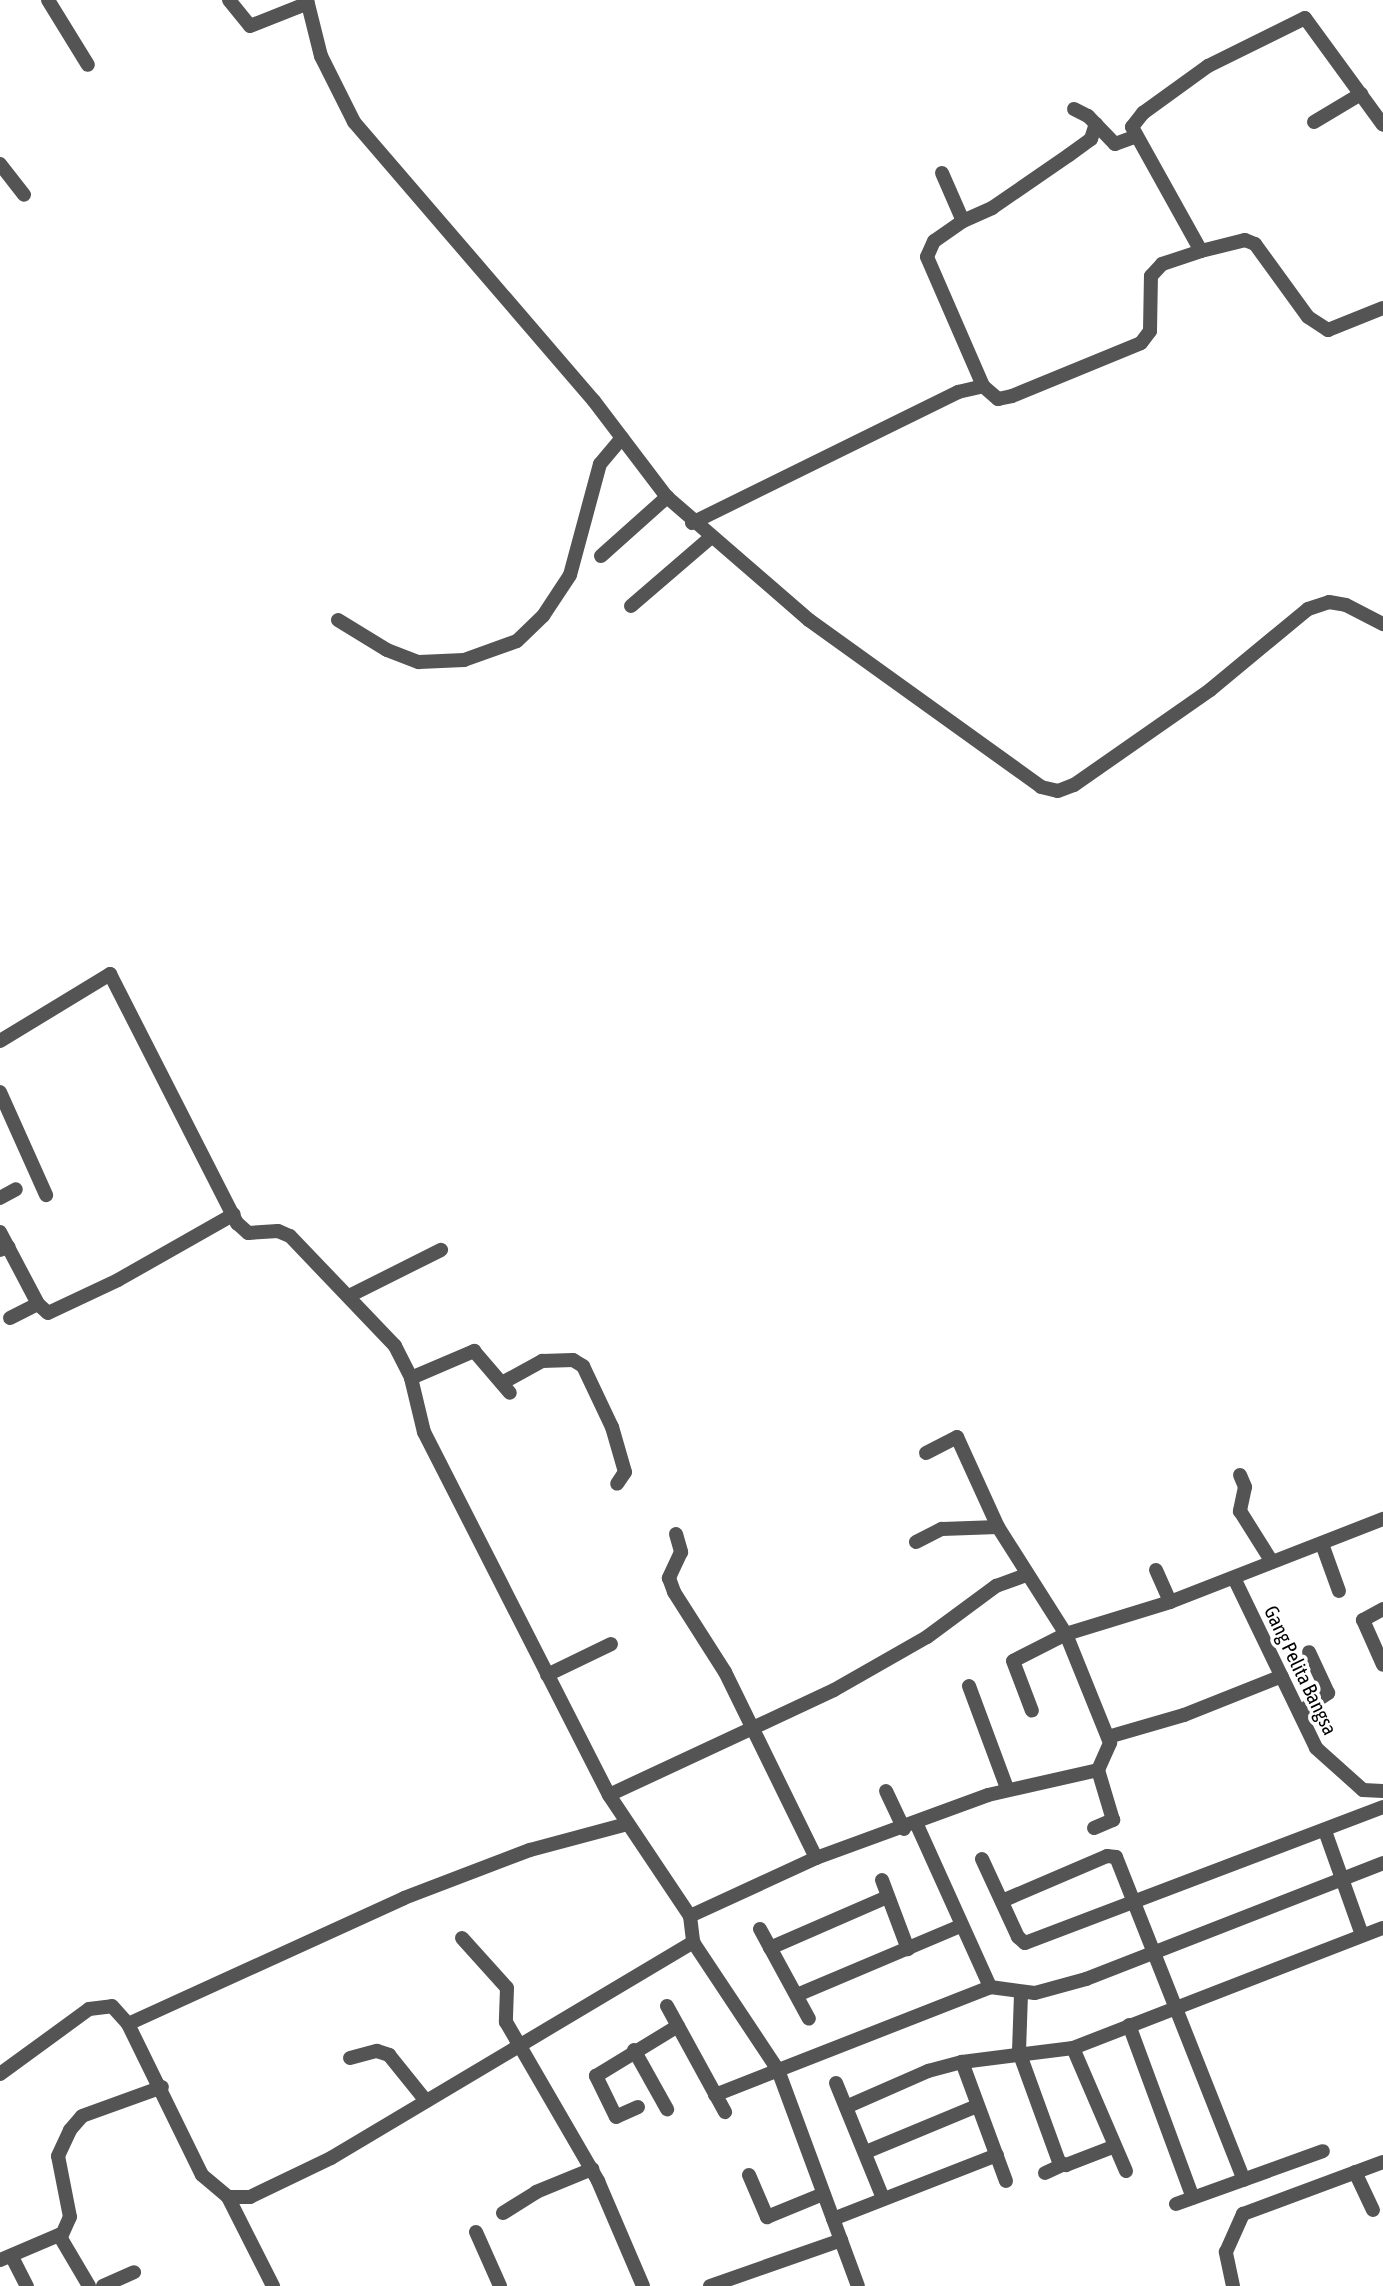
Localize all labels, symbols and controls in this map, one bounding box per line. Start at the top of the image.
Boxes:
street label: Gang Pelita Bangsa [1259,1601,1343,1739]

